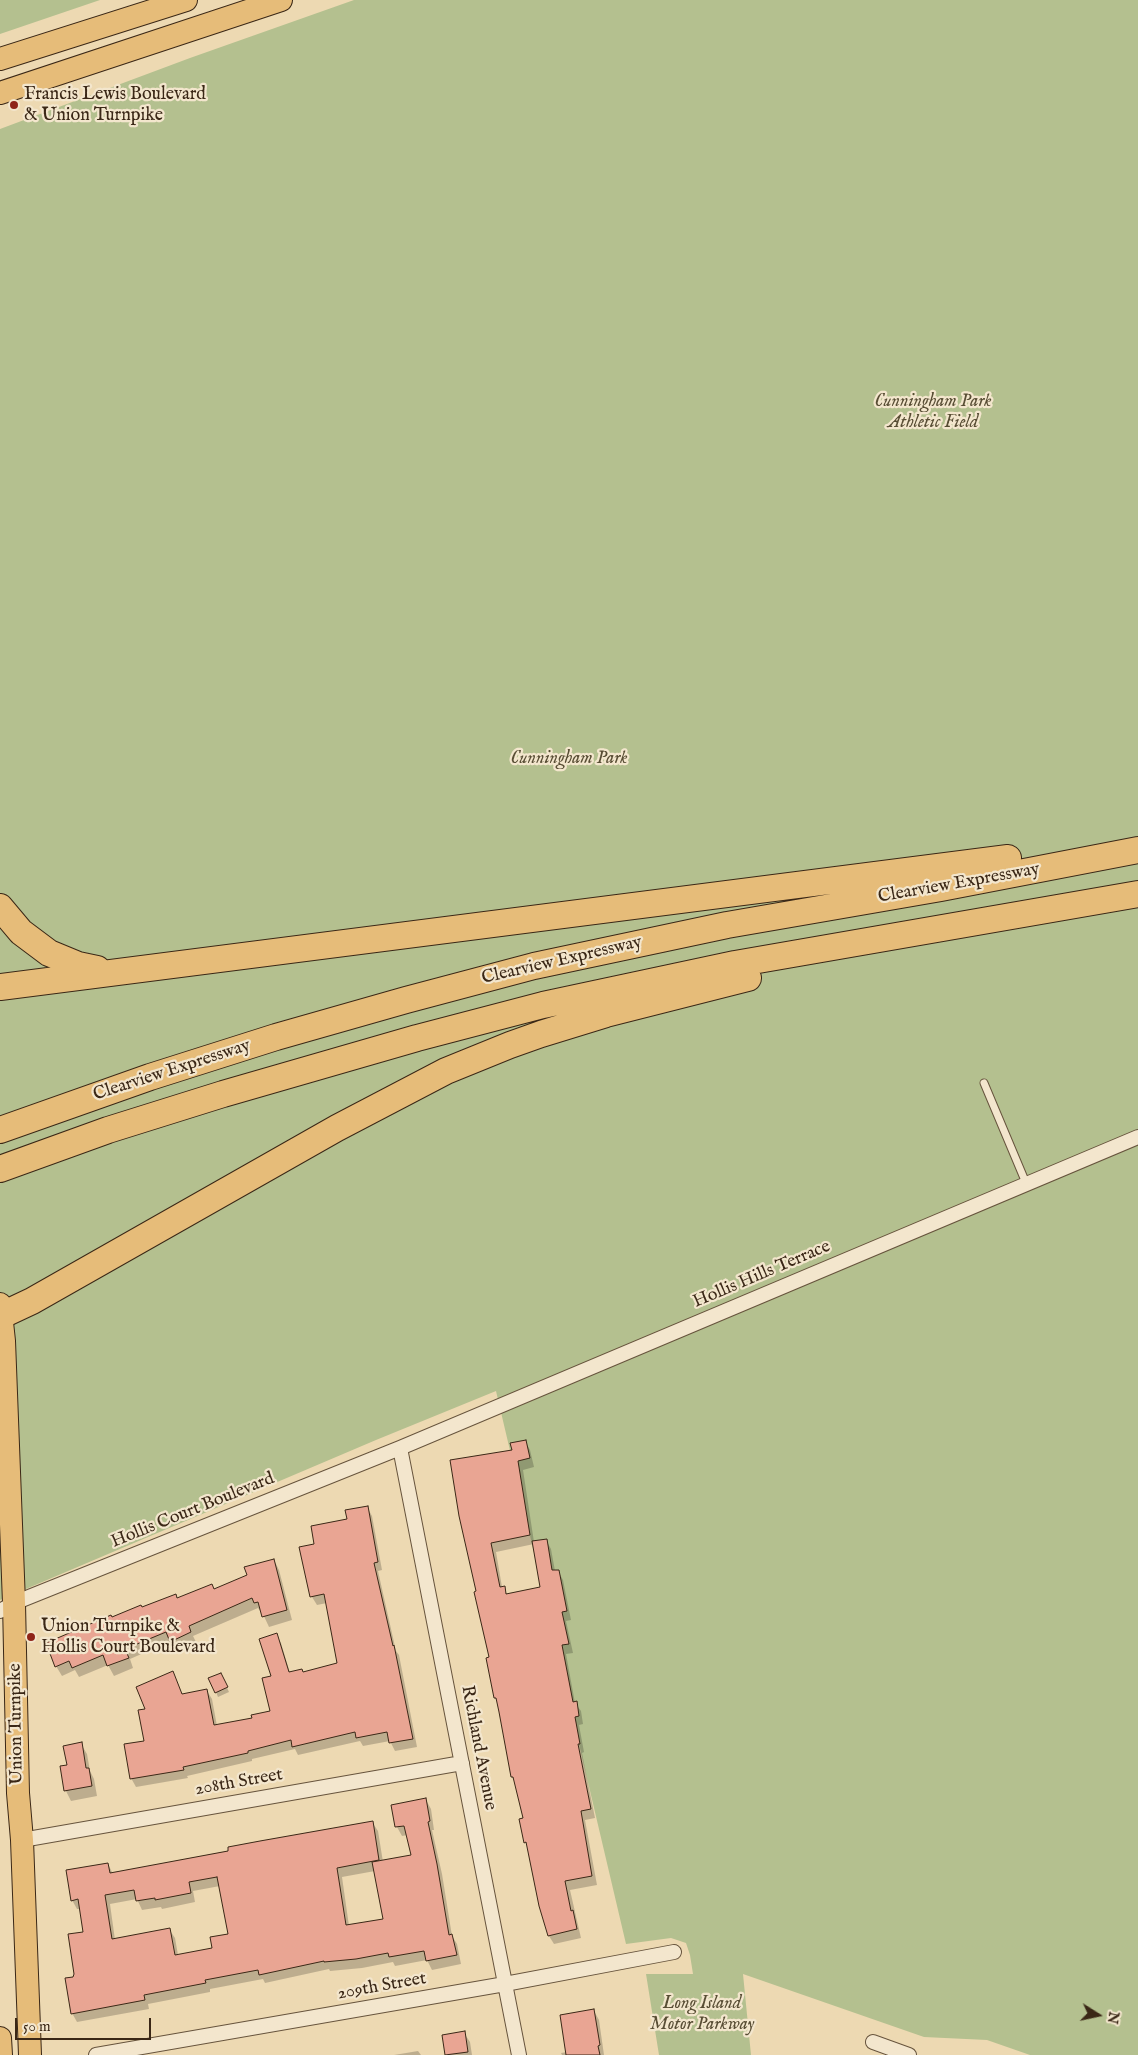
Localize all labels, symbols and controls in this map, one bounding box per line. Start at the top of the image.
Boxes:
place label: Francis Lewis Boulevard & Union Turnpike [24,84,206,126]
marker: Francis Lewis Boulevard & Union Turnpike [8,99,20,111]
park label: Cunningham Park Athletic Field [874,391,992,434]
park label: Cunningham Park [510,748,628,770]
street label: Clearview Expressway [876,859,1042,909]
street label: Clearview Expressway [480,932,644,990]
street label: Clearview Expressway [91,1035,253,1107]
street label: Hollis Hills Terrace [690,1236,834,1314]
street label: Hollis Court Boulevard [108,1468,278,1554]
place label: Union Turnpike & Hollis Court Boulevard [41,1616,215,1658]
marker: Union Turnpike & Hollis Court Boulevard [25,1631,37,1643]
street label: Union Turnpike [5,1663,29,1785]
street label: Richland Avenue [455,1684,501,1812]
street label: 208th Street [193,1765,285,1801]
street label: 209th Street [336,1969,428,2005]
north arrow [1073,1990,1123,2040]
park label: Long Island Motor Parkway [650,1993,754,2036]
scale bar [18,2008,154,2040]
text: N [1103,2010,1123,2025]
text: 50 m [23,2017,51,2036]

